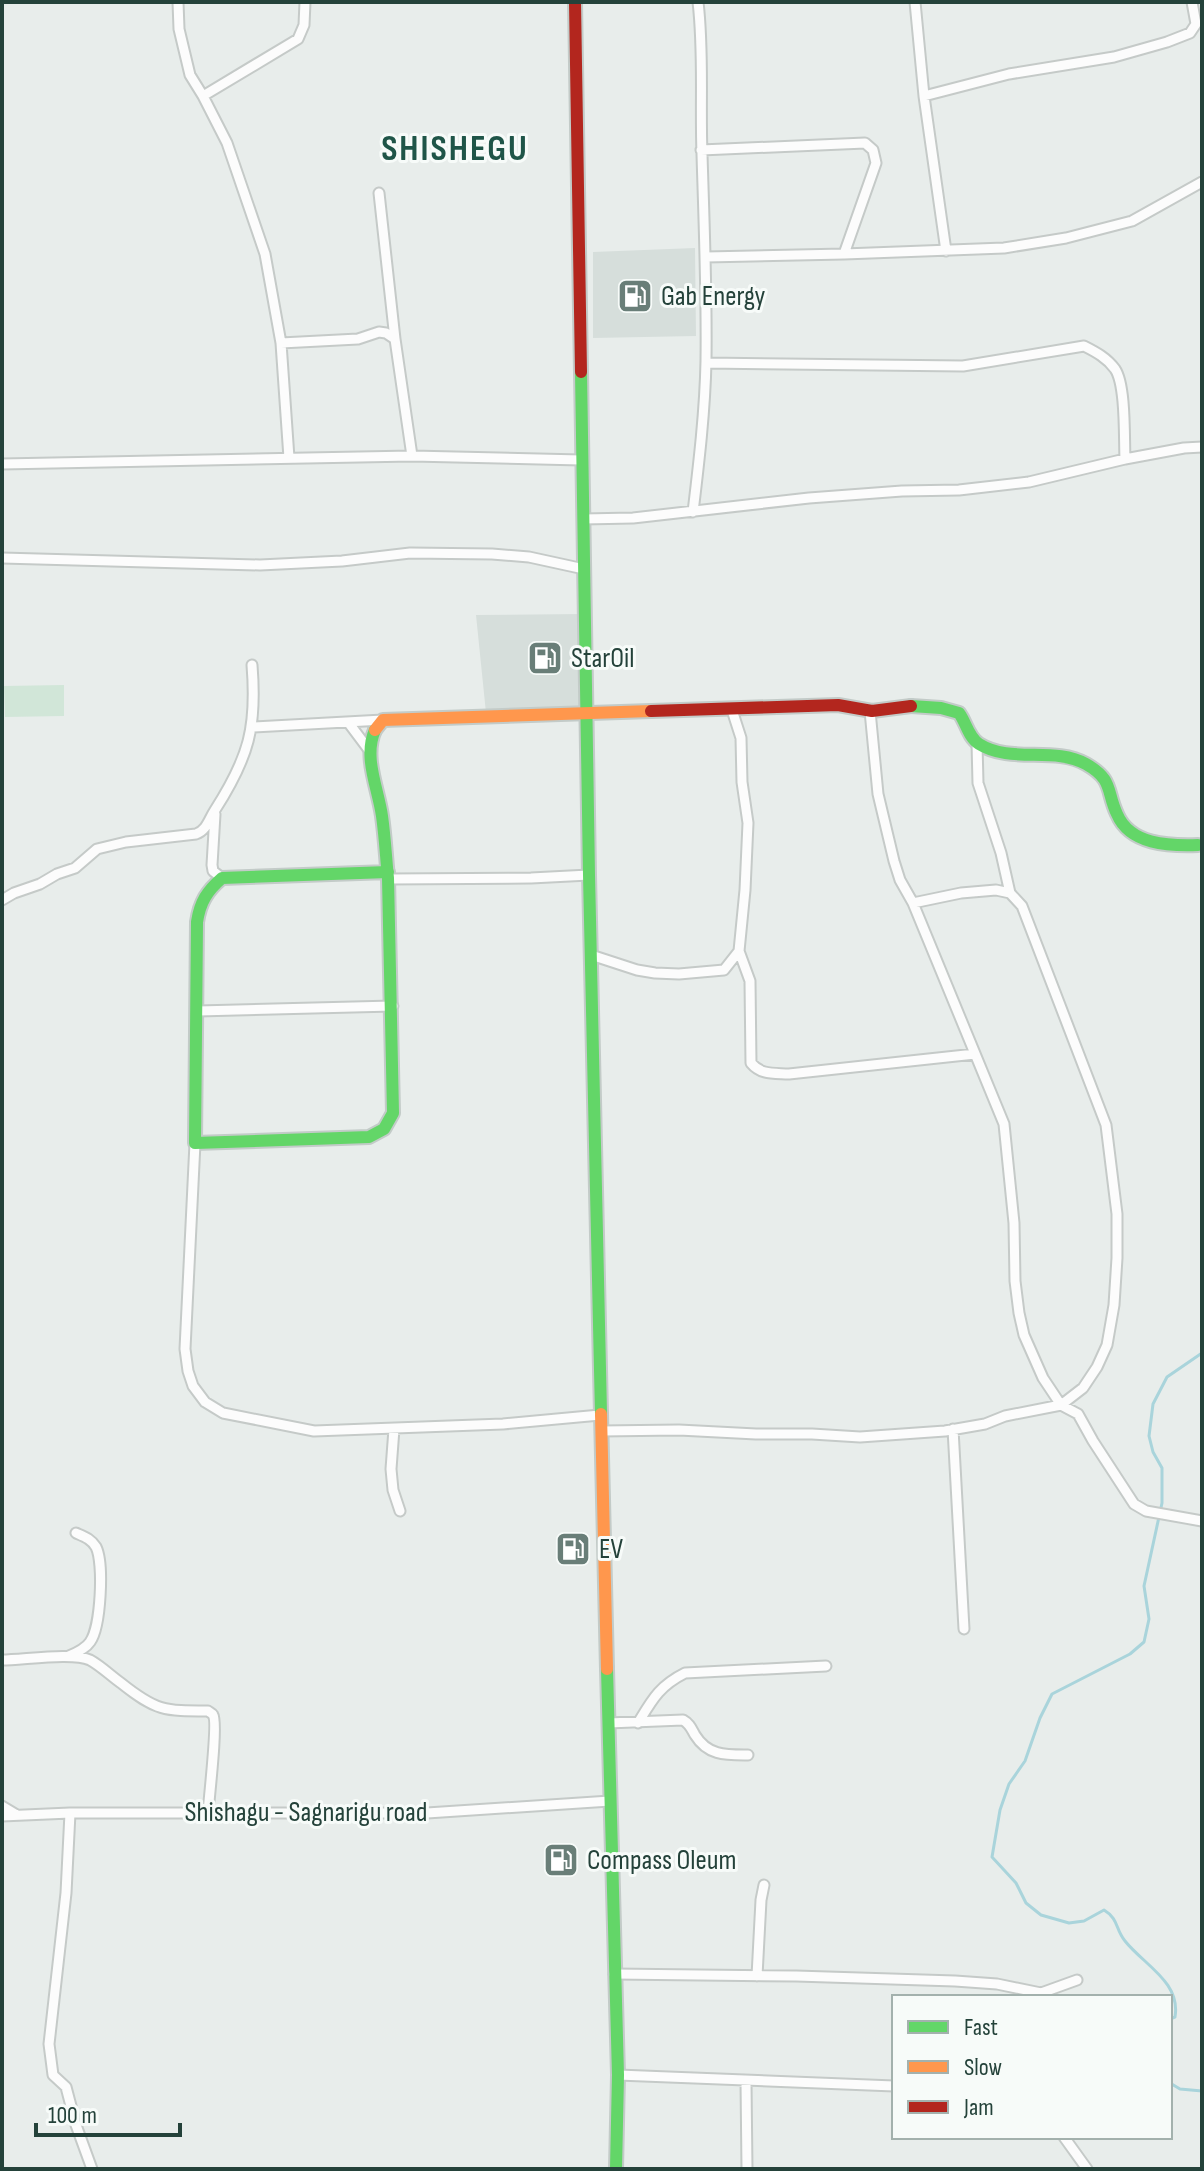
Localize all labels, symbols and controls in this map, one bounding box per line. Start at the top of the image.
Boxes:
district label: SHISHEGU [381,128,529,171]
fuel station icon: Gab Energy [616,277,654,315]
place label: Gab Energy [661,280,765,313]
fuel station icon: StarOil [526,639,564,677]
place label: StarOil [571,642,634,675]
fuel station icon: EV [554,1530,592,1568]
place label: EV [599,1533,624,1566]
street label: Shishagu - Sagnarigu road [185,1796,428,1829]
fuel station icon: Compass Oleum [542,1841,580,1879]
place label: Compass Oleum [587,1844,736,1877]
legend [892,1995,1172,2139]
text: Fast [964,2013,998,2042]
text: Slow [964,2053,1002,2082]
scale bar [36,2087,180,2137]
text: Jam [963,2093,994,2122]
text: 100 m [48,2101,97,2130]

